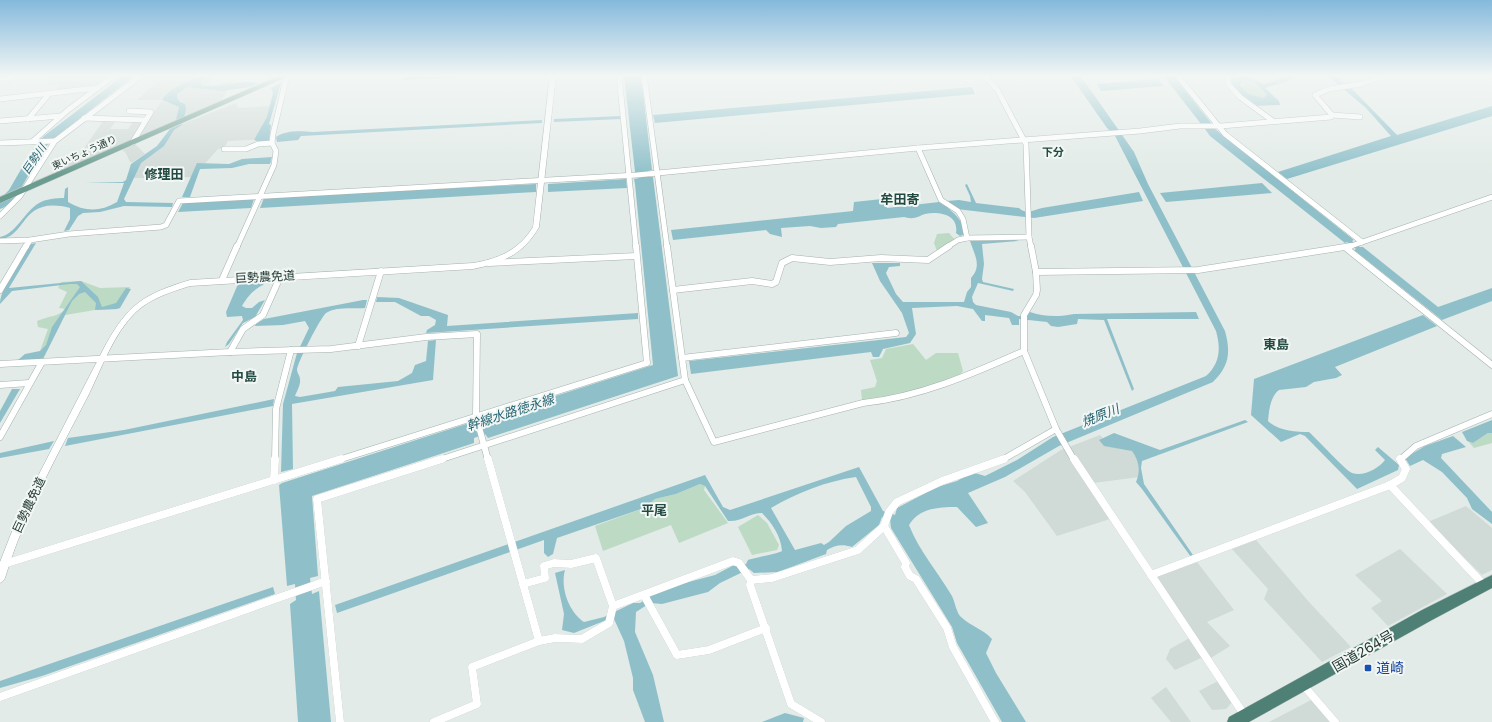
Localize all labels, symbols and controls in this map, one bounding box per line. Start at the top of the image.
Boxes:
street label: 東いちょう通り [50,132,118,172]
water label: 巨勢川 [19,141,50,177]
district label: 下分 [1042,145,1064,159]
district label: 修理田 [144,166,184,182]
district label: 牟田寄 [880,191,920,207]
street label: 巨勢農免道 [235,267,295,286]
district label: 東島 [1263,336,1289,352]
district label: 中島 [231,368,257,384]
water label: 幹線水路徳永線 [464,390,558,434]
water label: 焼原川 [1079,400,1123,430]
street label: 巨勢農免道 [9,474,48,535]
district label: 平尾 [641,502,667,518]
street label: 国道264号 [1329,626,1397,675]
place label: 道崎 [1376,659,1404,676]
marker: 道崎 [1363,663,1373,673]

